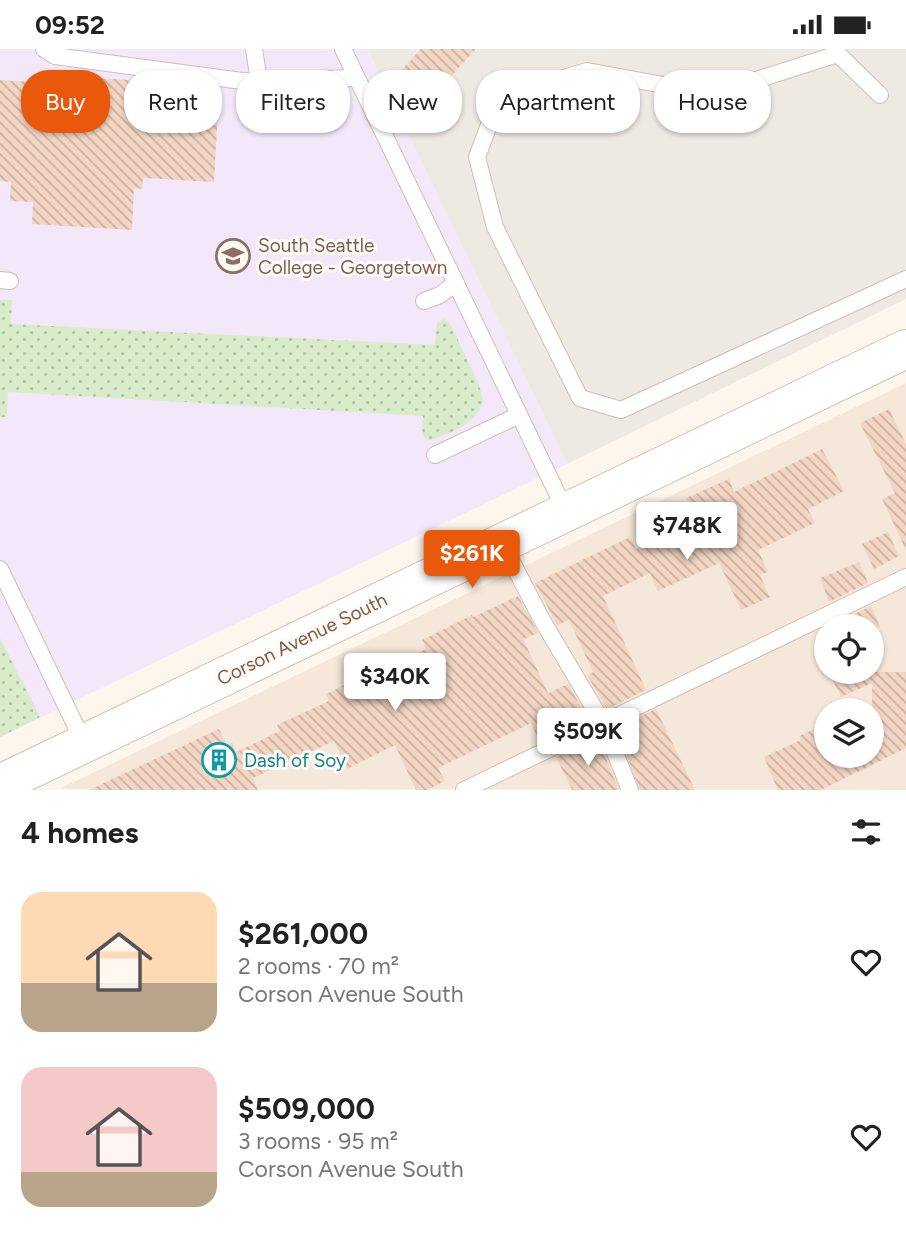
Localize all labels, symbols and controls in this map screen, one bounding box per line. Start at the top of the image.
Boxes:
text: 09:52 [35,9,105,41]
chip: Buy [21,70,110,133]
chip: Rent [124,70,222,133]
chip: Filters [236,70,350,133]
chip: New [364,70,462,133]
chip: Apartment [476,70,640,133]
chip: House [654,70,771,133]
place label: South Seattle College - Georgetown [258,234,447,279]
school or university icon: South Seattle College - Georgetown [214,237,252,275]
pin: $748K [638,503,736,562]
text: $748K [652,511,722,539]
pin: $261K [423,531,521,590]
text: $261K [440,539,504,567]
street label: Corson Avenue South [213,588,391,690]
map controls [814,614,884,768]
button: locate [814,614,884,684]
pin: $340K [346,653,444,713]
text: $340K [360,662,430,690]
button: layers [814,698,884,768]
pin: $509K [539,709,637,768]
text: $509K [553,717,623,745]
building icon: Dash of Soy [200,741,238,779]
place label: Dash of Soy [244,749,346,772]
icon: filters [847,813,885,851]
text: 4 homes [21,814,138,851]
text: $261,000 [238,915,368,952]
icon: home [77,920,161,1004]
icon: heart [847,943,885,981]
text: 2 rooms · 70 m² [238,952,399,980]
text: Corson Avenue South [238,980,464,1008]
text: $509,000 [238,1090,375,1127]
icon: home [77,1095,161,1179]
icon: heart [847,1118,885,1156]
text: 3 rooms · 95 m² [238,1127,398,1155]
text: Corson Avenue South [238,1155,464,1183]

